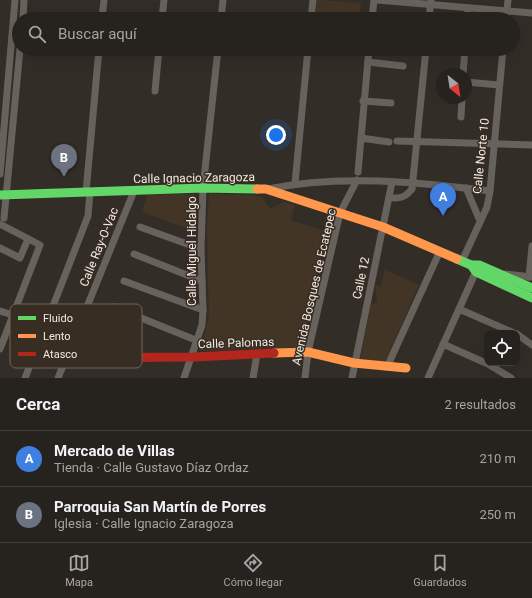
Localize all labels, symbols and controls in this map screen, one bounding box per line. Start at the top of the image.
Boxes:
search box [12,12,520,56]
icon: search [26,23,48,45]
text: Buscar aquí [58,25,137,43]
north arrow [436,68,472,104]
street label: Calle Norte 10 [470,117,492,195]
your location [266,125,286,145]
pin: B [51,144,77,177]
street label: Calle Ignacio Zaragoza [133,170,255,186]
pin: A [430,183,456,216]
street label: Calle Miguel Hidalgo [185,196,199,306]
street label: Calle Ray-O-Vac [77,205,121,289]
street label: Avenida Bosques de Ecatepec [289,207,339,367]
street label: Calle 12 [350,255,372,300]
legend [10,304,142,368]
text: Fluido [43,312,73,325]
text: Lento [43,330,71,343]
map controls [484,330,520,366]
button: locate [484,330,520,366]
street label: Calle Palomas [197,335,275,351]
text: Atasco [43,348,77,361]
text: Cerca [16,394,60,414]
text: 2 resultados [444,397,516,412]
text: Mercado de Villas [54,442,175,460]
text: A [25,451,33,466]
text: 210 m [479,451,516,466]
text: Tienda · Calle Gustavo Díaz Ordaz [54,460,249,475]
text: Parroquia San Martín de Porres [54,498,266,516]
text: B [25,507,33,522]
text: 250 m [479,507,516,522]
text: Iglesia · Calle Ignacio Zaragoza [54,516,234,531]
tab: Mapa [65,552,93,589]
tab: Cómo llegar [224,552,283,589]
tab: Guardados [413,552,467,589]

